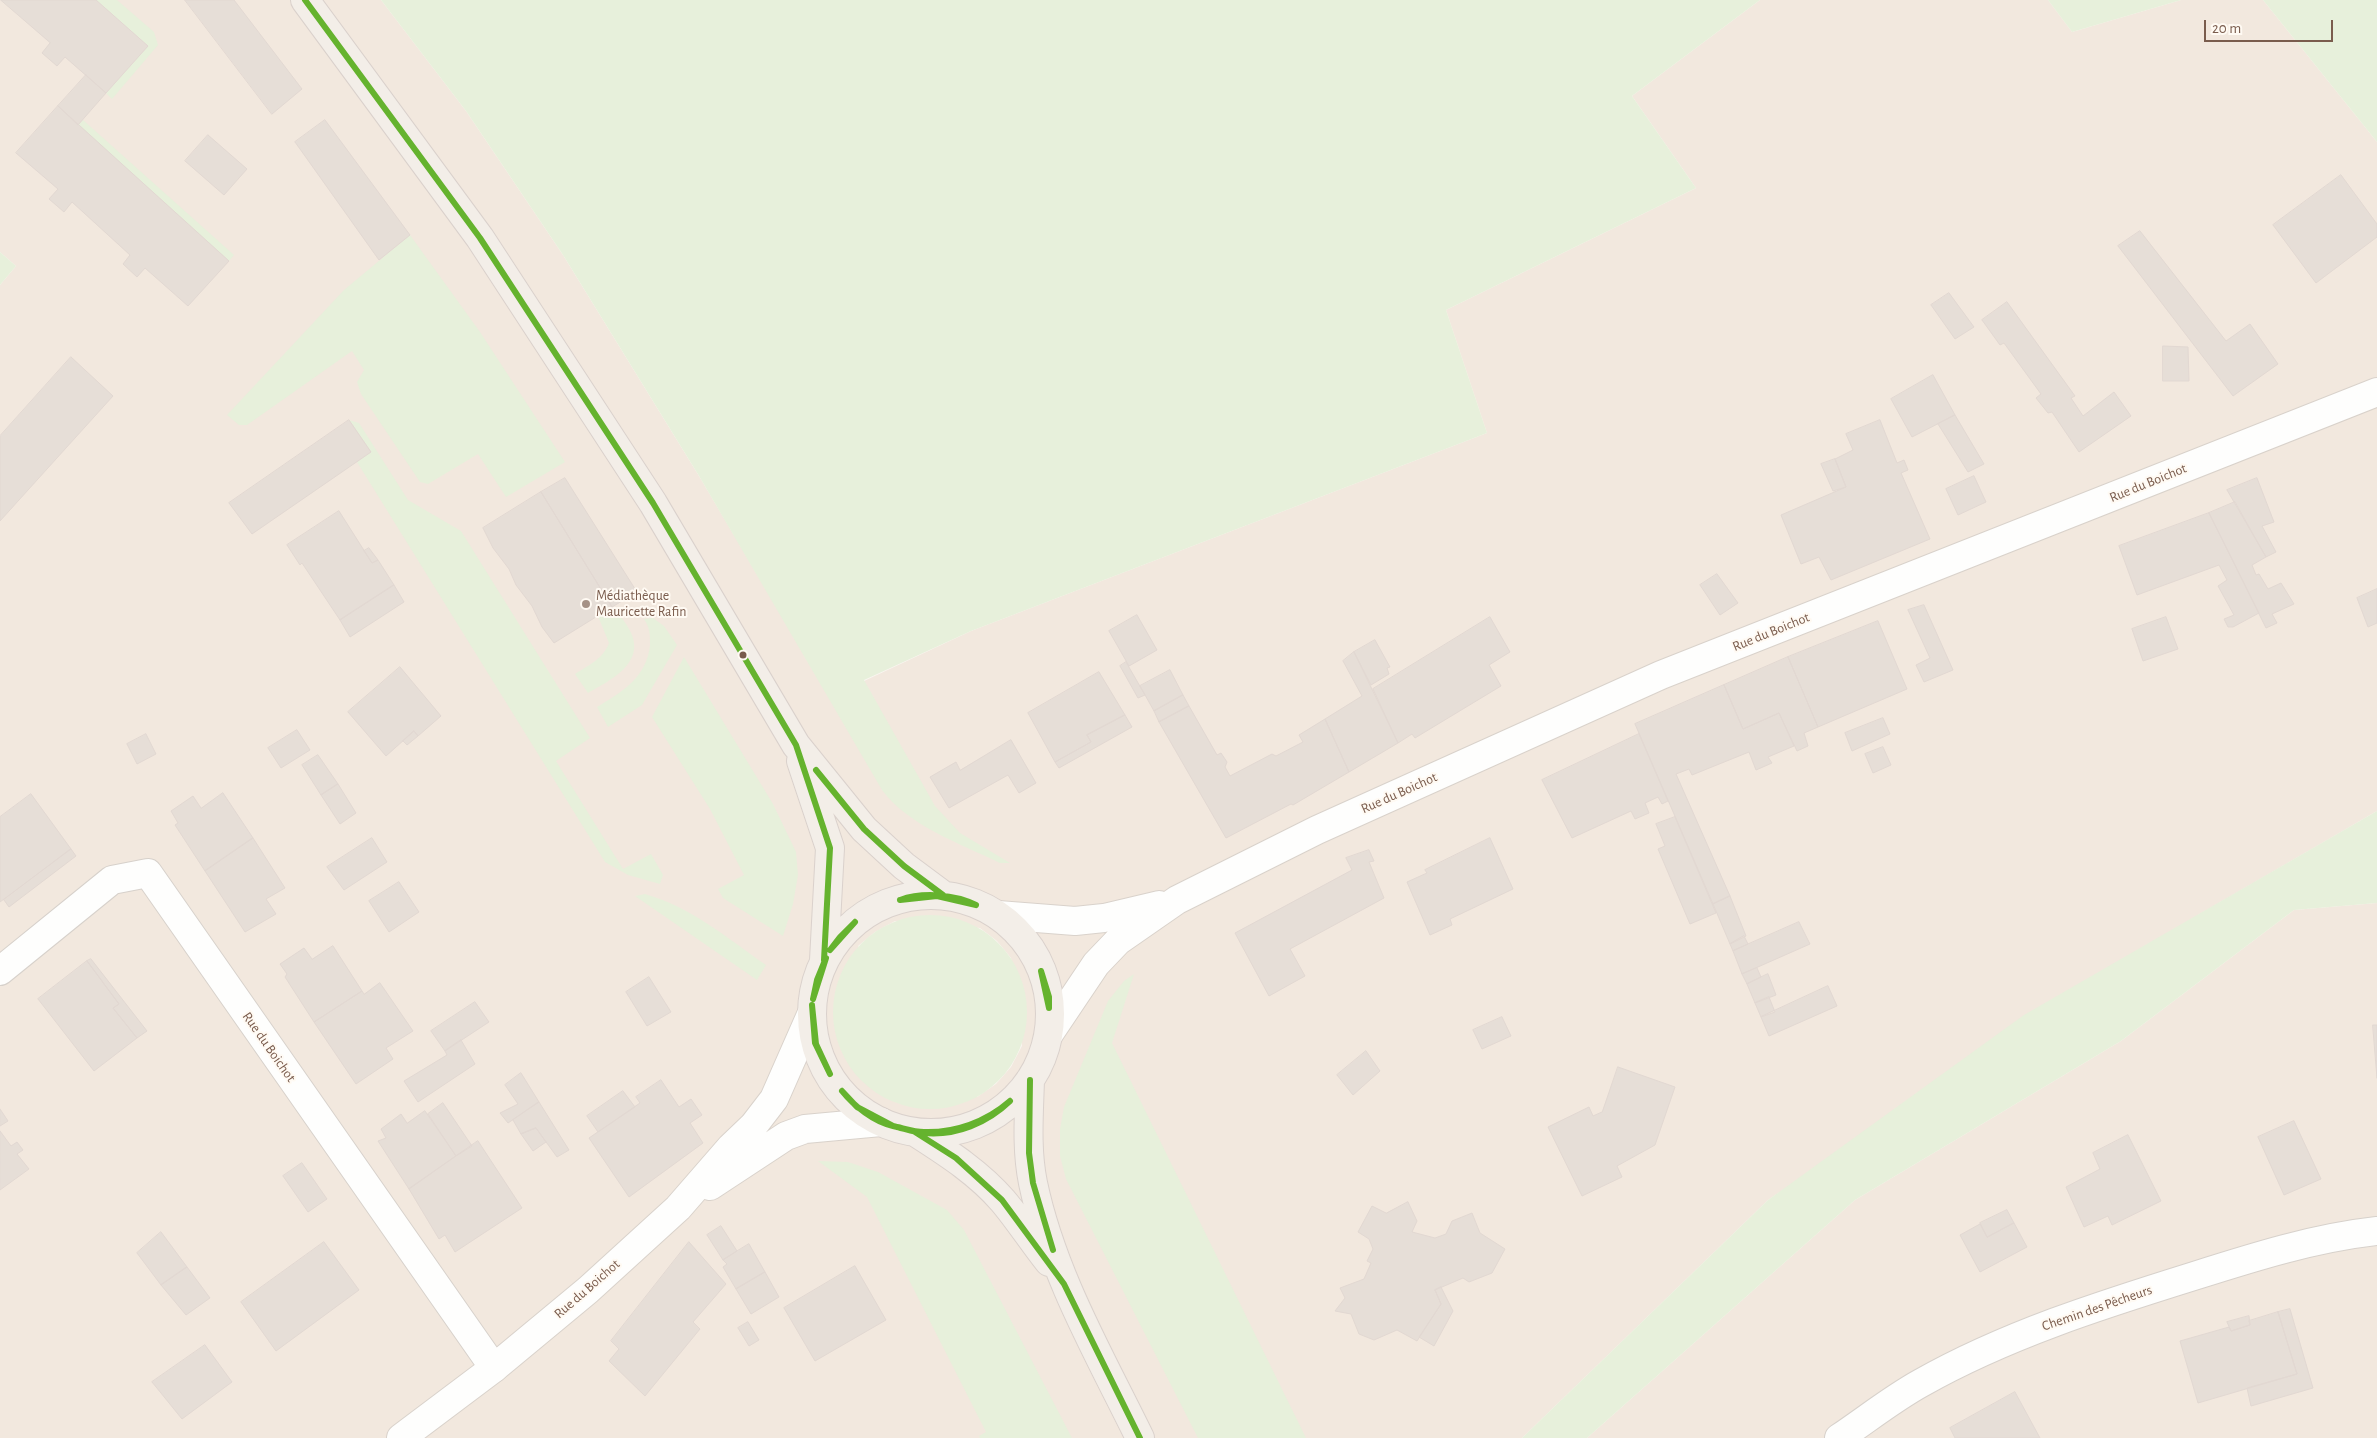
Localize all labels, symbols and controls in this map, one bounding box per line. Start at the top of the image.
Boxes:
scale bar [2207,10,2336,42]
text: 20 m [2212,21,2241,36]
street label: Rue du Boichot [2107,460,2189,506]
place label: Médiathèque Mauricette Rafin [596,588,686,620]
marker: Médiathèque Mauricette Rafin [580,598,592,610]
street label: Rue du Boichot [1730,609,1812,655]
unlabelled marker [738,650,748,660]
street label: Rue du Boichot [1358,769,1440,817]
street label: Rue du Boichot [239,1009,299,1085]
street label: Rue du Boichot [551,1256,623,1322]
street label: Chemin des Pêcheurs [2040,1281,2154,1335]

